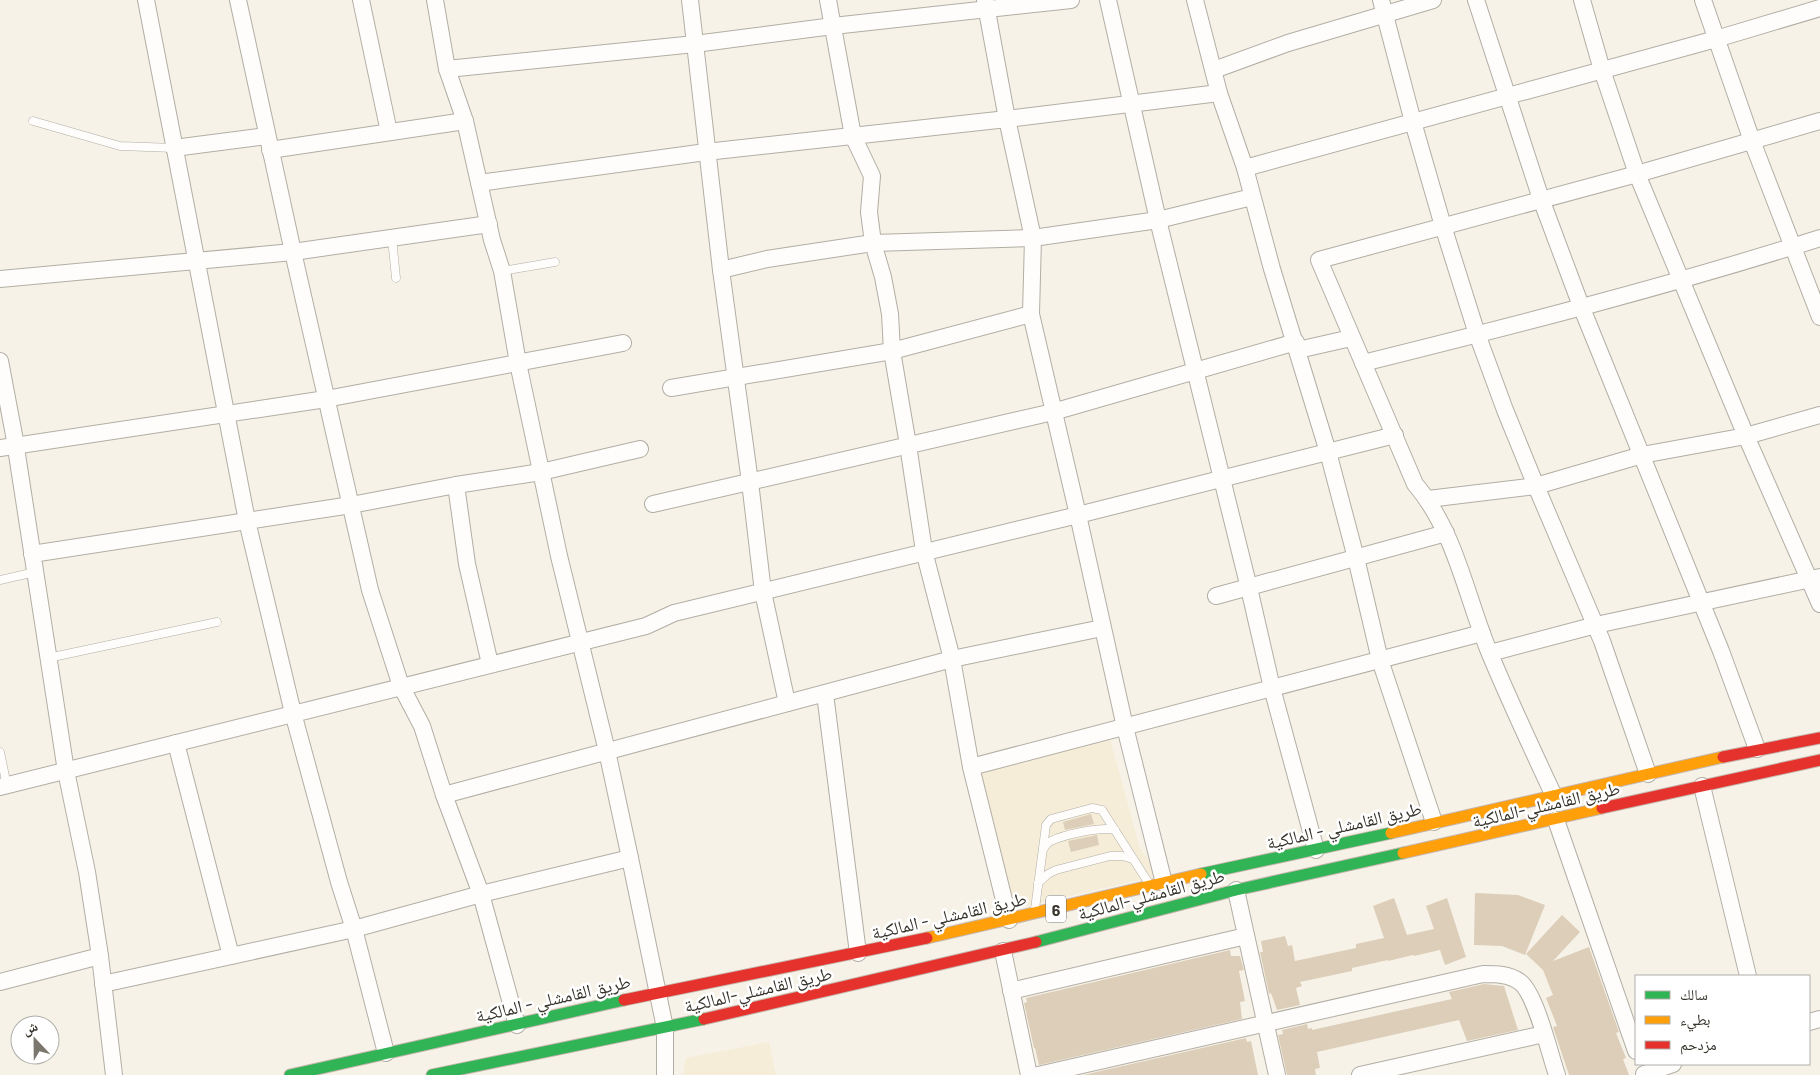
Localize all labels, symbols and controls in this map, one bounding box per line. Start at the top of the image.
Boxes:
street label: طريق القامشلي-المالكية [1470,776,1623,836]
street label: طريق القامشلي - المالكية [1265,797,1425,858]
street label: طريق القامشلي-المالكية [1075,864,1228,929]
street label: طريق القامشلي - المالكية [870,887,1030,948]
road number: 6 [1046,896,1066,922]
street label: طريق القامشلي-المالكية [682,961,835,1021]
street label: طريق القامشلي - المالكية [474,970,634,1031]
legend [1635,975,1810,1065]
text: سالك [1680,985,1708,1003]
text: بطيء [1680,1010,1710,1032]
north arrow [10,1015,60,1065]
text: ش [20,1017,41,1039]
text: مزدحم [1680,1035,1717,1055]

